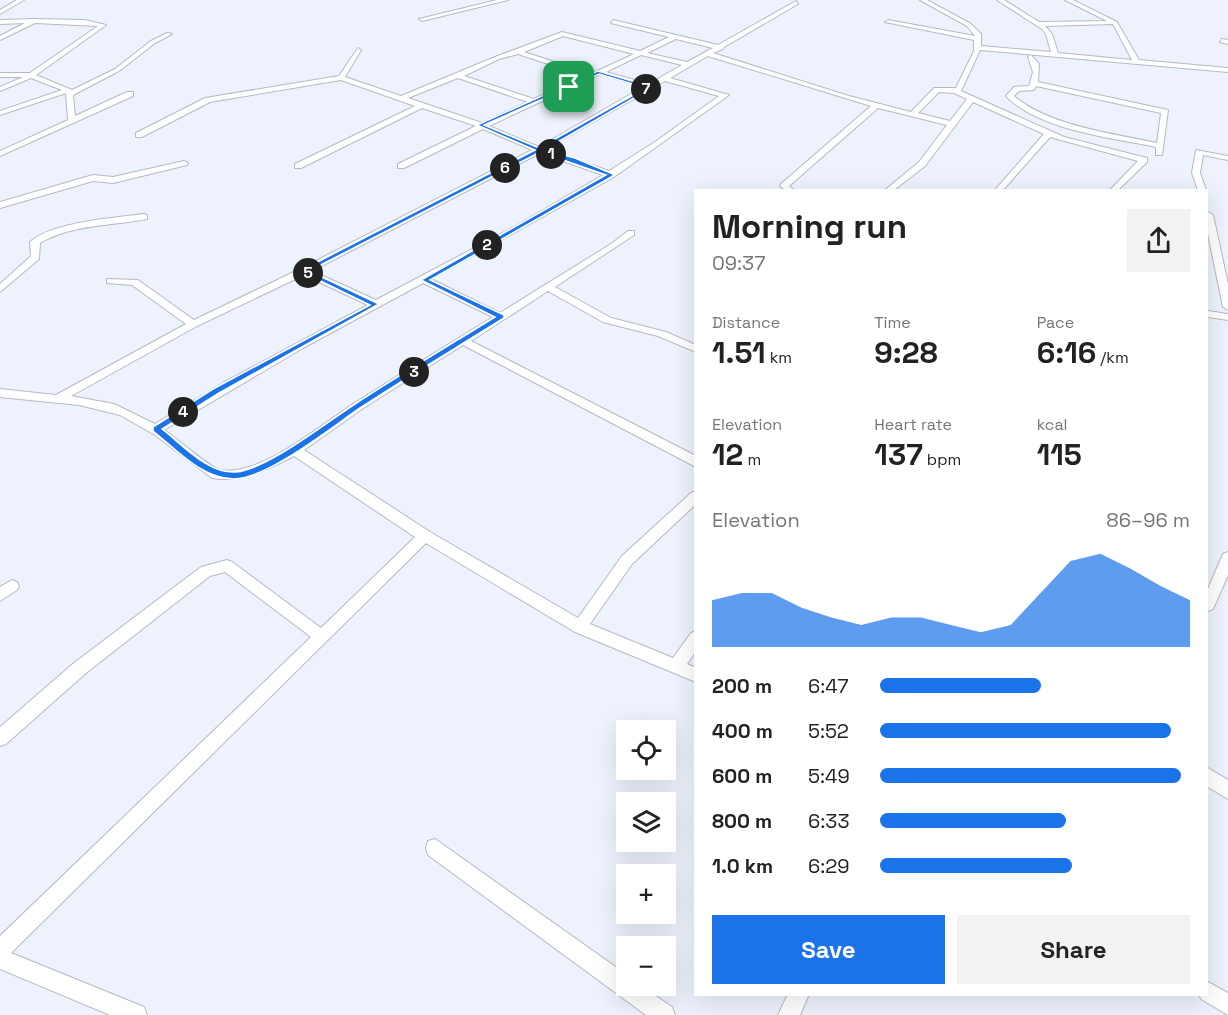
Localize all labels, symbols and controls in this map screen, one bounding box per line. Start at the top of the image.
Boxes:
pin [543,61,594,112]
icon: arrive [552,70,585,103]
pin: 7 [631,74,661,104]
text: 7 [642,78,650,99]
pin: 1 [536,139,566,169]
text: 1 [547,143,555,164]
pin: 6 [490,153,520,183]
text: 6 [500,157,510,178]
text: Morning run [712,206,907,248]
button: share [1127,209,1190,272]
pin: 2 [472,230,502,260]
text: 2 [482,234,492,255]
text: 09:37 [712,250,765,276]
pin: 5 [293,258,323,288]
text: 5 [303,262,313,283]
text: Distance [712,312,780,333]
text: Time [874,312,911,333]
text: Pace [1037,312,1074,333]
text: 1.51 [712,333,766,372]
text: 9:28 [874,333,938,372]
text: 6:16 [1037,333,1096,372]
text: km [766,347,792,368]
text: /km [1096,347,1129,368]
pin: 3 [399,357,429,387]
text: 3 [409,361,419,382]
pin: 4 [168,397,198,427]
text: 4 [178,401,188,422]
text: Elevation [712,414,782,435]
text: Heart rate [874,414,952,435]
text: kcal [1037,414,1068,435]
text: 12 [712,435,743,474]
text: 137 [874,435,923,474]
text: 115 [1037,435,1082,474]
text: m [743,449,761,470]
text: bpm [923,449,961,470]
text: Elevation [712,507,800,533]
text: 86–96 m [1106,507,1190,533]
text: 200 m [712,673,772,699]
text: 6:47 [808,673,848,699]
text: 400 m [712,718,773,744]
text: 5:52 [808,718,849,744]
map controls [616,720,676,996]
button: locate [616,720,676,780]
text: 600 m [712,763,772,789]
text: 5:49 [808,763,850,789]
button: layers [616,792,676,852]
text: 800 m [712,808,772,834]
text: 6:33 [808,808,849,834]
text: 1.0 km [712,853,773,879]
text: 6:29 [808,853,850,879]
button: + [616,864,676,924]
button: Save [712,915,945,984]
button: Share [957,915,1190,984]
button: − [616,936,676,996]

